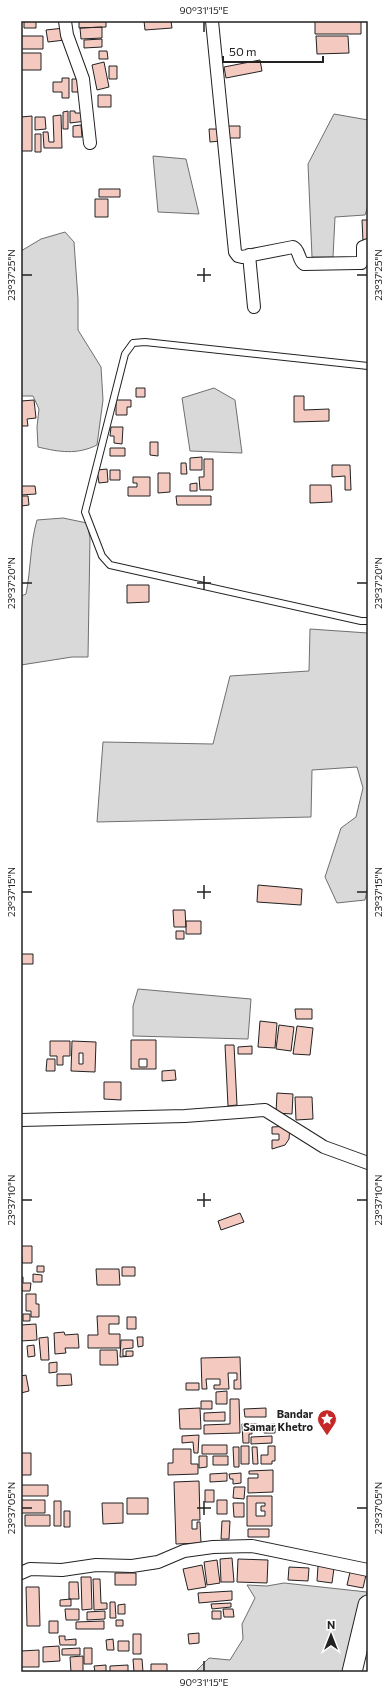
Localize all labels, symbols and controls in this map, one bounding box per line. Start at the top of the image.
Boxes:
text: 90°31'15"E [180,4,229,16]
scale bar [223,38,323,64]
text: 50 m [229,44,257,58]
text: 23°37'25"N [5,249,17,301]
text: 23°37'25"N [372,249,384,301]
text: 23°37'20"N [5,557,17,609]
text: 23°37'20"N [372,557,384,609]
text: 23°37'15"N [5,867,17,917]
text: 23°37'15"N [372,867,384,917]
text: 23°37'10"N [5,1175,17,1225]
text: 23°37'10"N [372,1175,384,1225]
place label: Bandar Samar Khetro [243,1407,313,1433]
place icon: Bandar Samar Khetro [316,1408,338,1436]
text: 23°37'05"N [5,1482,17,1534]
text: 23°37'05"N [372,1482,384,1534]
north arrow [311,1615,351,1655]
text: N [327,1618,335,1631]
text: 90°31'15"E [180,1676,229,1688]

